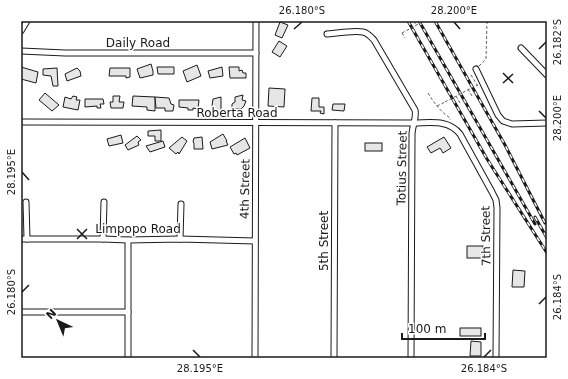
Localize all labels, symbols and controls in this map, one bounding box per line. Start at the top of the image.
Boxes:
text: 26.180°S [279,5,325,16]
text: 28.200°E [431,5,477,16]
text: 26.182°S [552,19,563,65]
street label: Daily Road [106,36,170,50]
text: 28.200°E [552,95,563,141]
street label: Roberta Road [196,106,278,120]
street label: Totius Street [394,130,410,207]
text: 28.195°E [6,149,17,195]
street label: 4th Street [237,158,253,219]
street label: 7th Street [478,205,494,266]
street label: 5th Street [317,211,331,271]
street label: Limpopo Road [95,222,181,236]
text: 26.180°S [6,269,17,315]
text: 26.184°S [552,274,563,320]
north arrow [38,301,78,341]
text: N [44,306,59,322]
scale bar [402,315,485,341]
text: 100 m [408,322,446,336]
text: 28.195°E [177,363,223,374]
text: 26.184°S [461,363,507,374]

